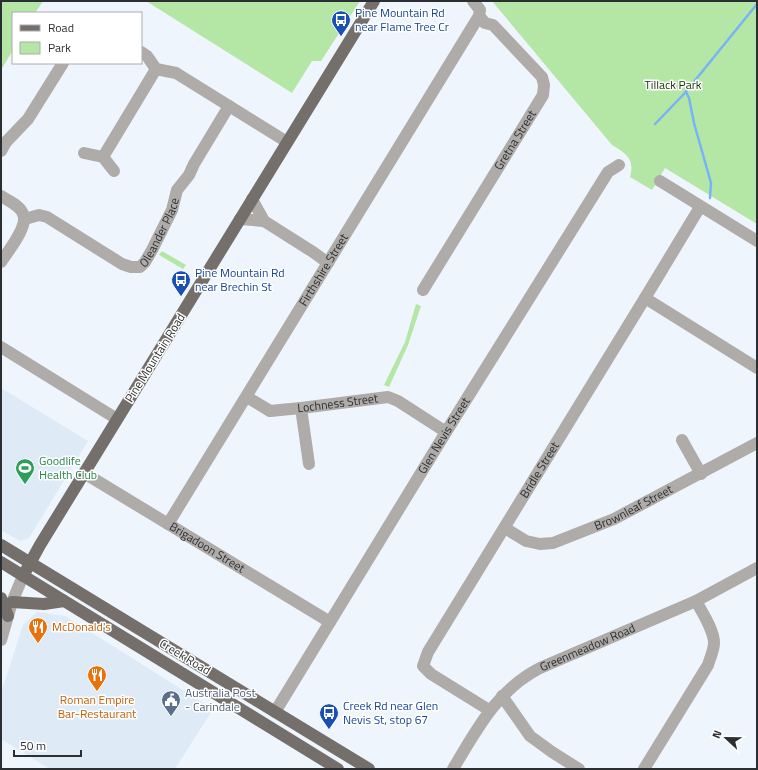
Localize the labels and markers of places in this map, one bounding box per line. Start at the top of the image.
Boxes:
place label: Pine Mountain Rd near Flame Tree Cr [355,3,449,36]
bus stop icon: Pine Mountain Rd near Flame Tree Cr [330,9,352,37]
place label: Pine Mountain Rd near Brechin St [195,263,285,296]
bus stop icon: Pine Mountain Rd near Brechin St [170,269,192,297]
place label: Goodlife Health Club [39,451,97,484]
sports icon: Goodlife Health Club [14,457,36,485]
restaurant icon: McDonald's [27,616,49,644]
place label: McDonald's [52,617,111,636]
restaurant icon: Roman Empire Bar-Restaurant [86,664,108,692]
place label: Australia Post - Carindale [185,683,257,716]
public building icon: Australia Post - Carindale [160,689,182,717]
place label: Roman Empire Bar-Restaurant [58,690,137,723]
place label: Creek Rd near Glen Nevis St, stop 67 [343,696,438,729]
bus stop icon: Creek Rd near Glen Nevis St, stop 67 [318,702,340,730]

